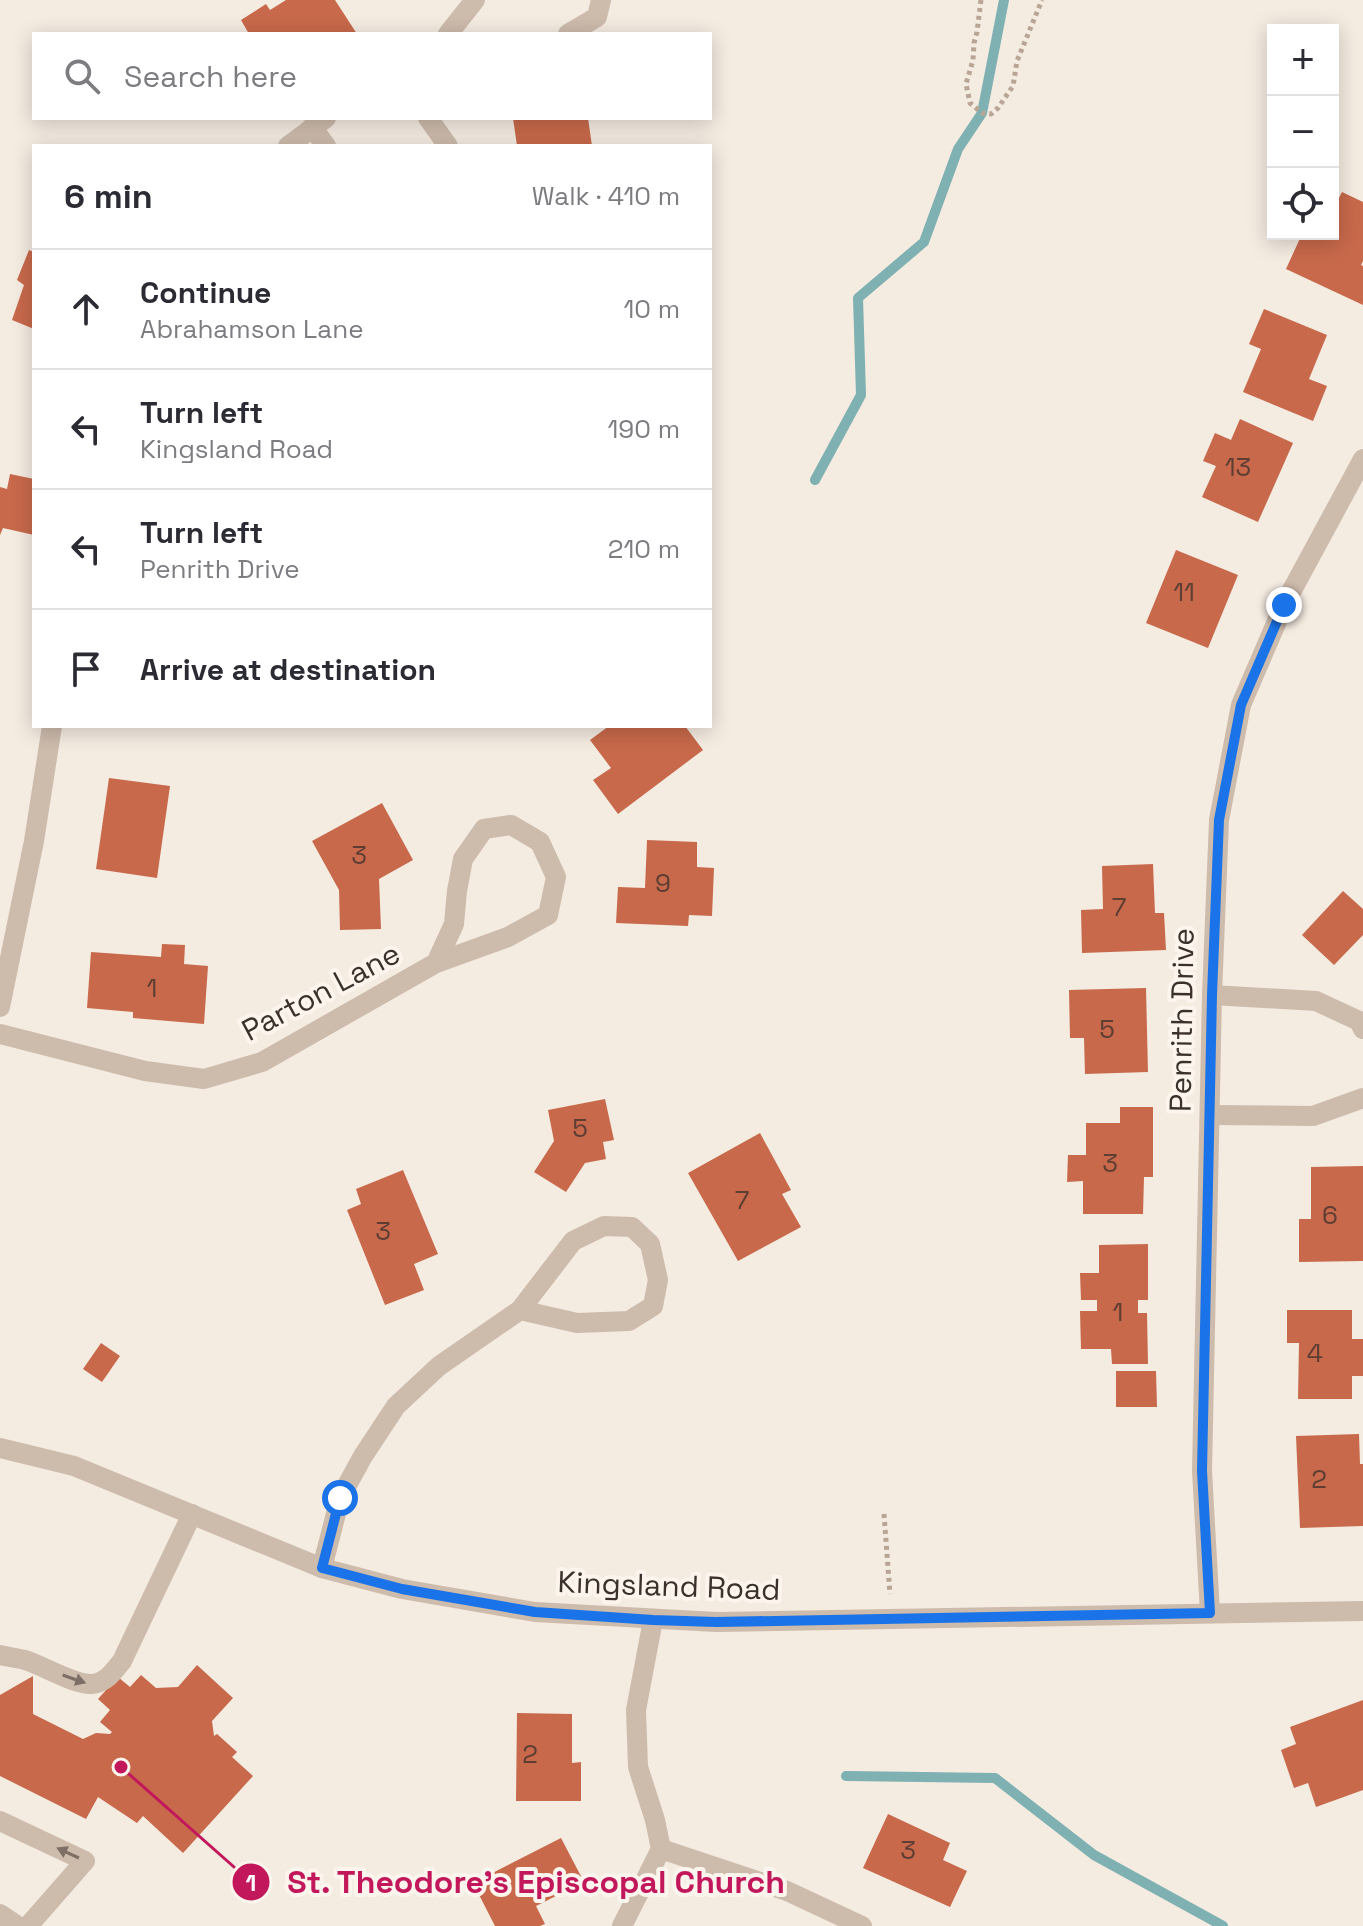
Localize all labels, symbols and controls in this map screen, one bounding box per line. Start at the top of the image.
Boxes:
map controls [1267,24,1339,240]
button: + [1267,24,1339,96]
search box [32,32,712,120]
icon: search [60,54,104,98]
text: Search here [124,57,297,96]
button: − [1267,96,1339,168]
button: locate [1267,168,1339,240]
text: 6 min [64,175,153,218]
text: Walk · 410 m [532,179,680,213]
text: Continue [140,273,271,312]
icon: ahead [64,287,108,331]
text: 10 m [623,292,680,326]
text: Abrahamson Lane [140,312,364,346]
text: Turn left [140,393,263,432]
icon: left [64,407,108,451]
text: 190 m [608,412,680,446]
text: Kingsland Road [140,432,333,466]
house number: 13 [1225,450,1251,484]
text: Turn left [140,513,263,552]
icon: left [64,527,108,571]
text: 210 m [608,532,680,566]
text: Penrith Drive [140,552,300,586]
house number: 11 [1173,575,1195,609]
route end [1266,587,1302,623]
icon: arrive [64,647,108,691]
text: Arrive at destination [140,650,436,689]
house number: 3 [351,838,367,872]
house number: 9 [655,866,671,900]
house number: 7 [1112,890,1126,924]
street label: Penrith Drive [1160,928,1203,1112]
street label: Parton Lane [235,934,407,1050]
house number: 1 [147,971,157,1005]
house number: 5 [1099,1012,1115,1046]
house number: 5 [572,1111,588,1145]
house number: 3 [1102,1146,1118,1180]
house number: 7 [735,1183,749,1217]
house number: 6 [1322,1198,1338,1232]
house number: 3 [375,1214,391,1248]
house number: 1 [1113,1295,1123,1329]
house number: 4 [1307,1336,1323,1370]
house number: 2 [1311,1462,1327,1496]
route start [322,1480,358,1516]
street label: Kingsland Road [557,1562,781,1609]
one-way arrow [62,1673,86,1685]
house number: 2 [522,1737,538,1771]
house number: 3 [900,1833,916,1867]
one-way arrow [56,1846,80,1860]
callout: St. Theodore's Episcopal Church [231,1854,802,1910]
text: St. Theodore's Episcopal Church [287,1862,785,1902]
text: 1 [246,1867,256,1898]

